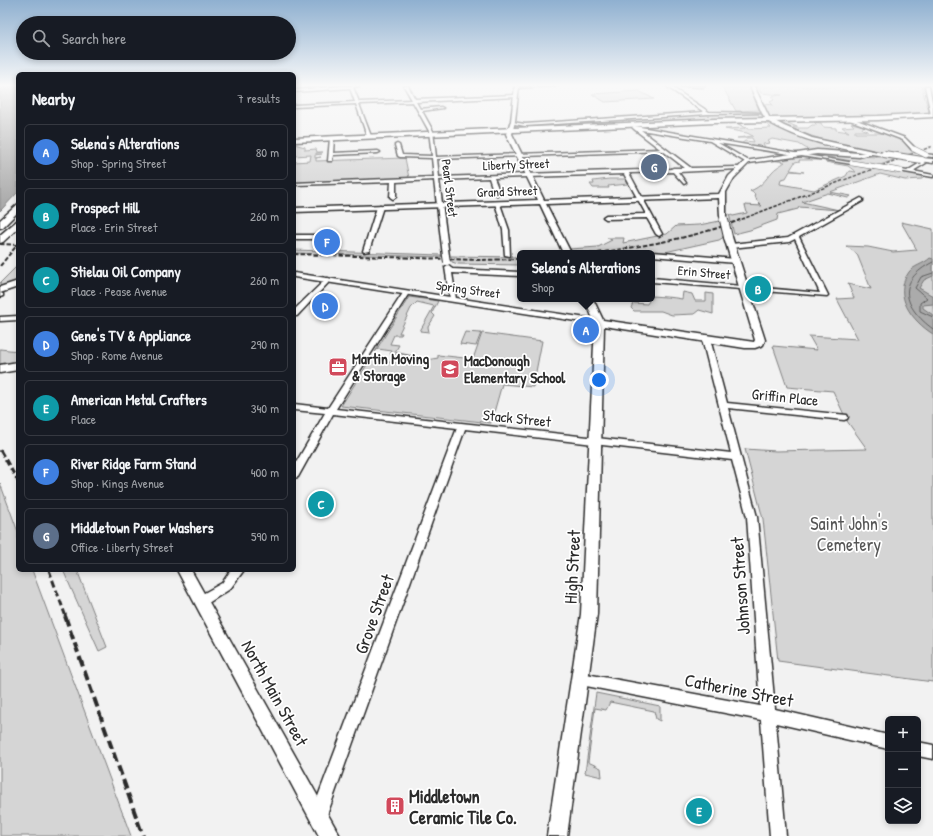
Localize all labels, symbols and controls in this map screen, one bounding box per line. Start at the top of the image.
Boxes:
search box [16,16,296,60]
icon: search [30,27,52,49]
text: Search here [62,28,126,49]
text: Nearby [32,87,75,110]
text: 7 results [237,89,280,107]
text: Selena's Alterations [71,133,179,154]
text: A [43,143,49,161]
text: 80 m [256,143,279,161]
pin: G [641,152,667,182]
text: Shop · Spring Street [71,154,166,172]
street label: Liberty Street [482,154,550,174]
street label: Pearl Street [438,158,463,219]
street label: Grand Street [476,181,538,201]
text: Prospect Hill [71,197,139,218]
text: B [43,207,49,225]
text: 260 m [250,207,279,225]
text: Place · Erin Street [71,218,157,236]
pin: F [314,227,340,257]
popup [517,250,655,302]
text: Selena's Alterations [532,257,640,278]
text: Stielau Oil Company [71,261,181,282]
street label: Erin Street [677,261,732,283]
text: C [42,271,50,289]
text: 260 m [250,271,279,289]
pin: B [745,274,771,304]
street label: Spring Street [435,276,502,302]
text: Shop [532,278,554,296]
text: Place · Pease Avenue [71,282,167,300]
pin: D [312,291,338,321]
pin: A [573,315,599,345]
text: Gene's TV & Appliance [71,325,191,346]
text: D [43,335,49,353]
text: 290 m [250,335,279,353]
text: Shop · Rome Avenue [71,346,163,364]
place label: Martin Moving & Storage [352,348,429,387]
place label: MacDonough Elementary School [464,350,566,389]
office icon: Martin Moving & Storage [327,356,349,378]
school or university icon: MacDonough Elementary School [439,358,461,380]
your location [589,370,609,390]
street label: Griffin Place [751,383,819,411]
text: American Metal Crafters [71,389,207,410]
text: E [43,399,49,417]
text: 340 m [251,399,279,417]
street label: Stack Street [482,404,553,432]
text: Place [71,410,96,428]
text: River Ridge Farm Stand [71,453,196,474]
text: F [44,463,48,481]
text: 400 m [251,463,279,481]
text: Shop · Kings Avenue [71,474,164,492]
pin: C [308,489,334,519]
park label: Saint John's Cemetery [810,511,888,557]
text: Middletown Power Washers [71,517,213,538]
text: G [43,527,49,545]
text: 590 m [251,527,279,545]
street label: High Street [558,529,586,605]
street label: Johnson Street [724,535,756,636]
text: Office · Liberty Street [71,538,173,556]
street label: Grove Street [348,570,400,657]
street label: North Main Street [236,635,315,751]
street label: Catherine Street [683,667,796,713]
map controls [885,716,921,824]
button: + [885,716,921,752]
button: − [885,752,921,788]
place label: Middletown Ceramic Tile Co. [409,784,517,830]
button: layers [885,788,921,824]
building icon: Middletown Ceramic Tile Co. [384,795,406,817]
pin: E [686,796,712,826]

